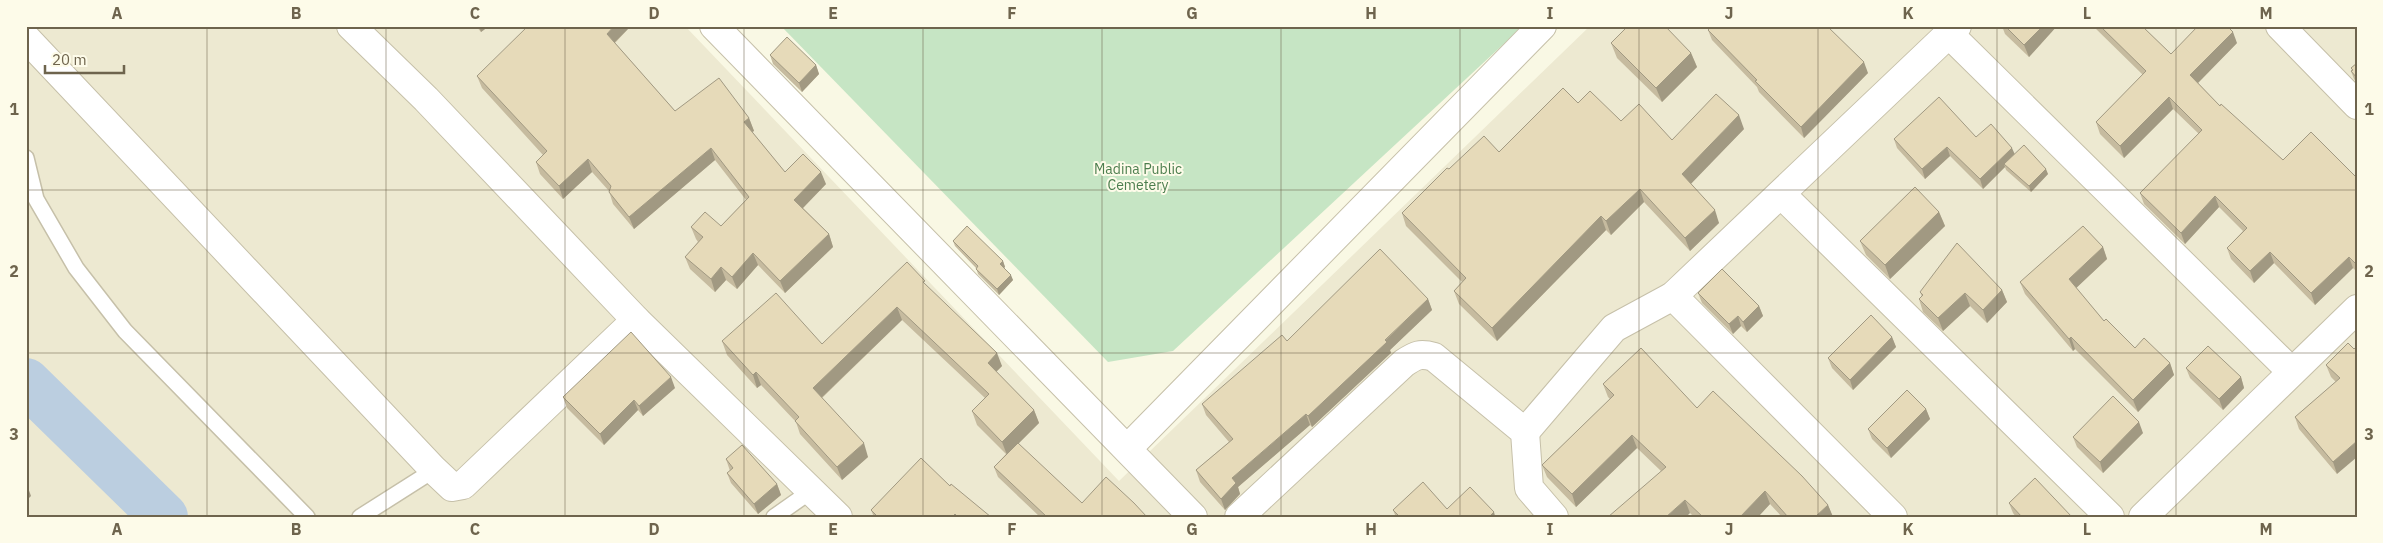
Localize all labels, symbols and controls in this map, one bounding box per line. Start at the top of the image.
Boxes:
text: A [112,3,123,23]
text: B [291,3,302,23]
text: C [470,3,480,23]
text: D [648,3,660,23]
text: E [828,3,838,23]
text: F [1007,3,1017,23]
text: G [1186,3,1198,23]
text: H [1365,3,1377,23]
text: I [1547,3,1554,23]
text: J [1725,3,1733,23]
text: K [1902,3,1914,23]
text: L [2083,3,2091,23]
text: M [2259,3,2273,23]
scale bar [45,42,124,74]
text: 20 m [52,50,87,69]
text: 1 [9,99,19,119]
text: 1 [2364,99,2374,119]
park label: Madina Public Cemetery [1094,160,1182,194]
text: 2 [9,261,19,281]
text: 2 [2364,261,2374,281]
text: 3 [9,424,19,444]
text: 3 [2364,424,2374,444]
text: A [112,519,123,539]
text: B [291,519,302,539]
text: C [470,519,480,539]
text: D [648,519,660,539]
text: E [828,519,838,539]
text: F [1007,519,1017,539]
text: G [1186,519,1198,539]
text: H [1365,519,1377,539]
text: I [1547,519,1554,539]
text: J [1725,519,1733,539]
text: K [1902,519,1914,539]
text: L [2083,519,2091,539]
text: M [2259,519,2273,539]

